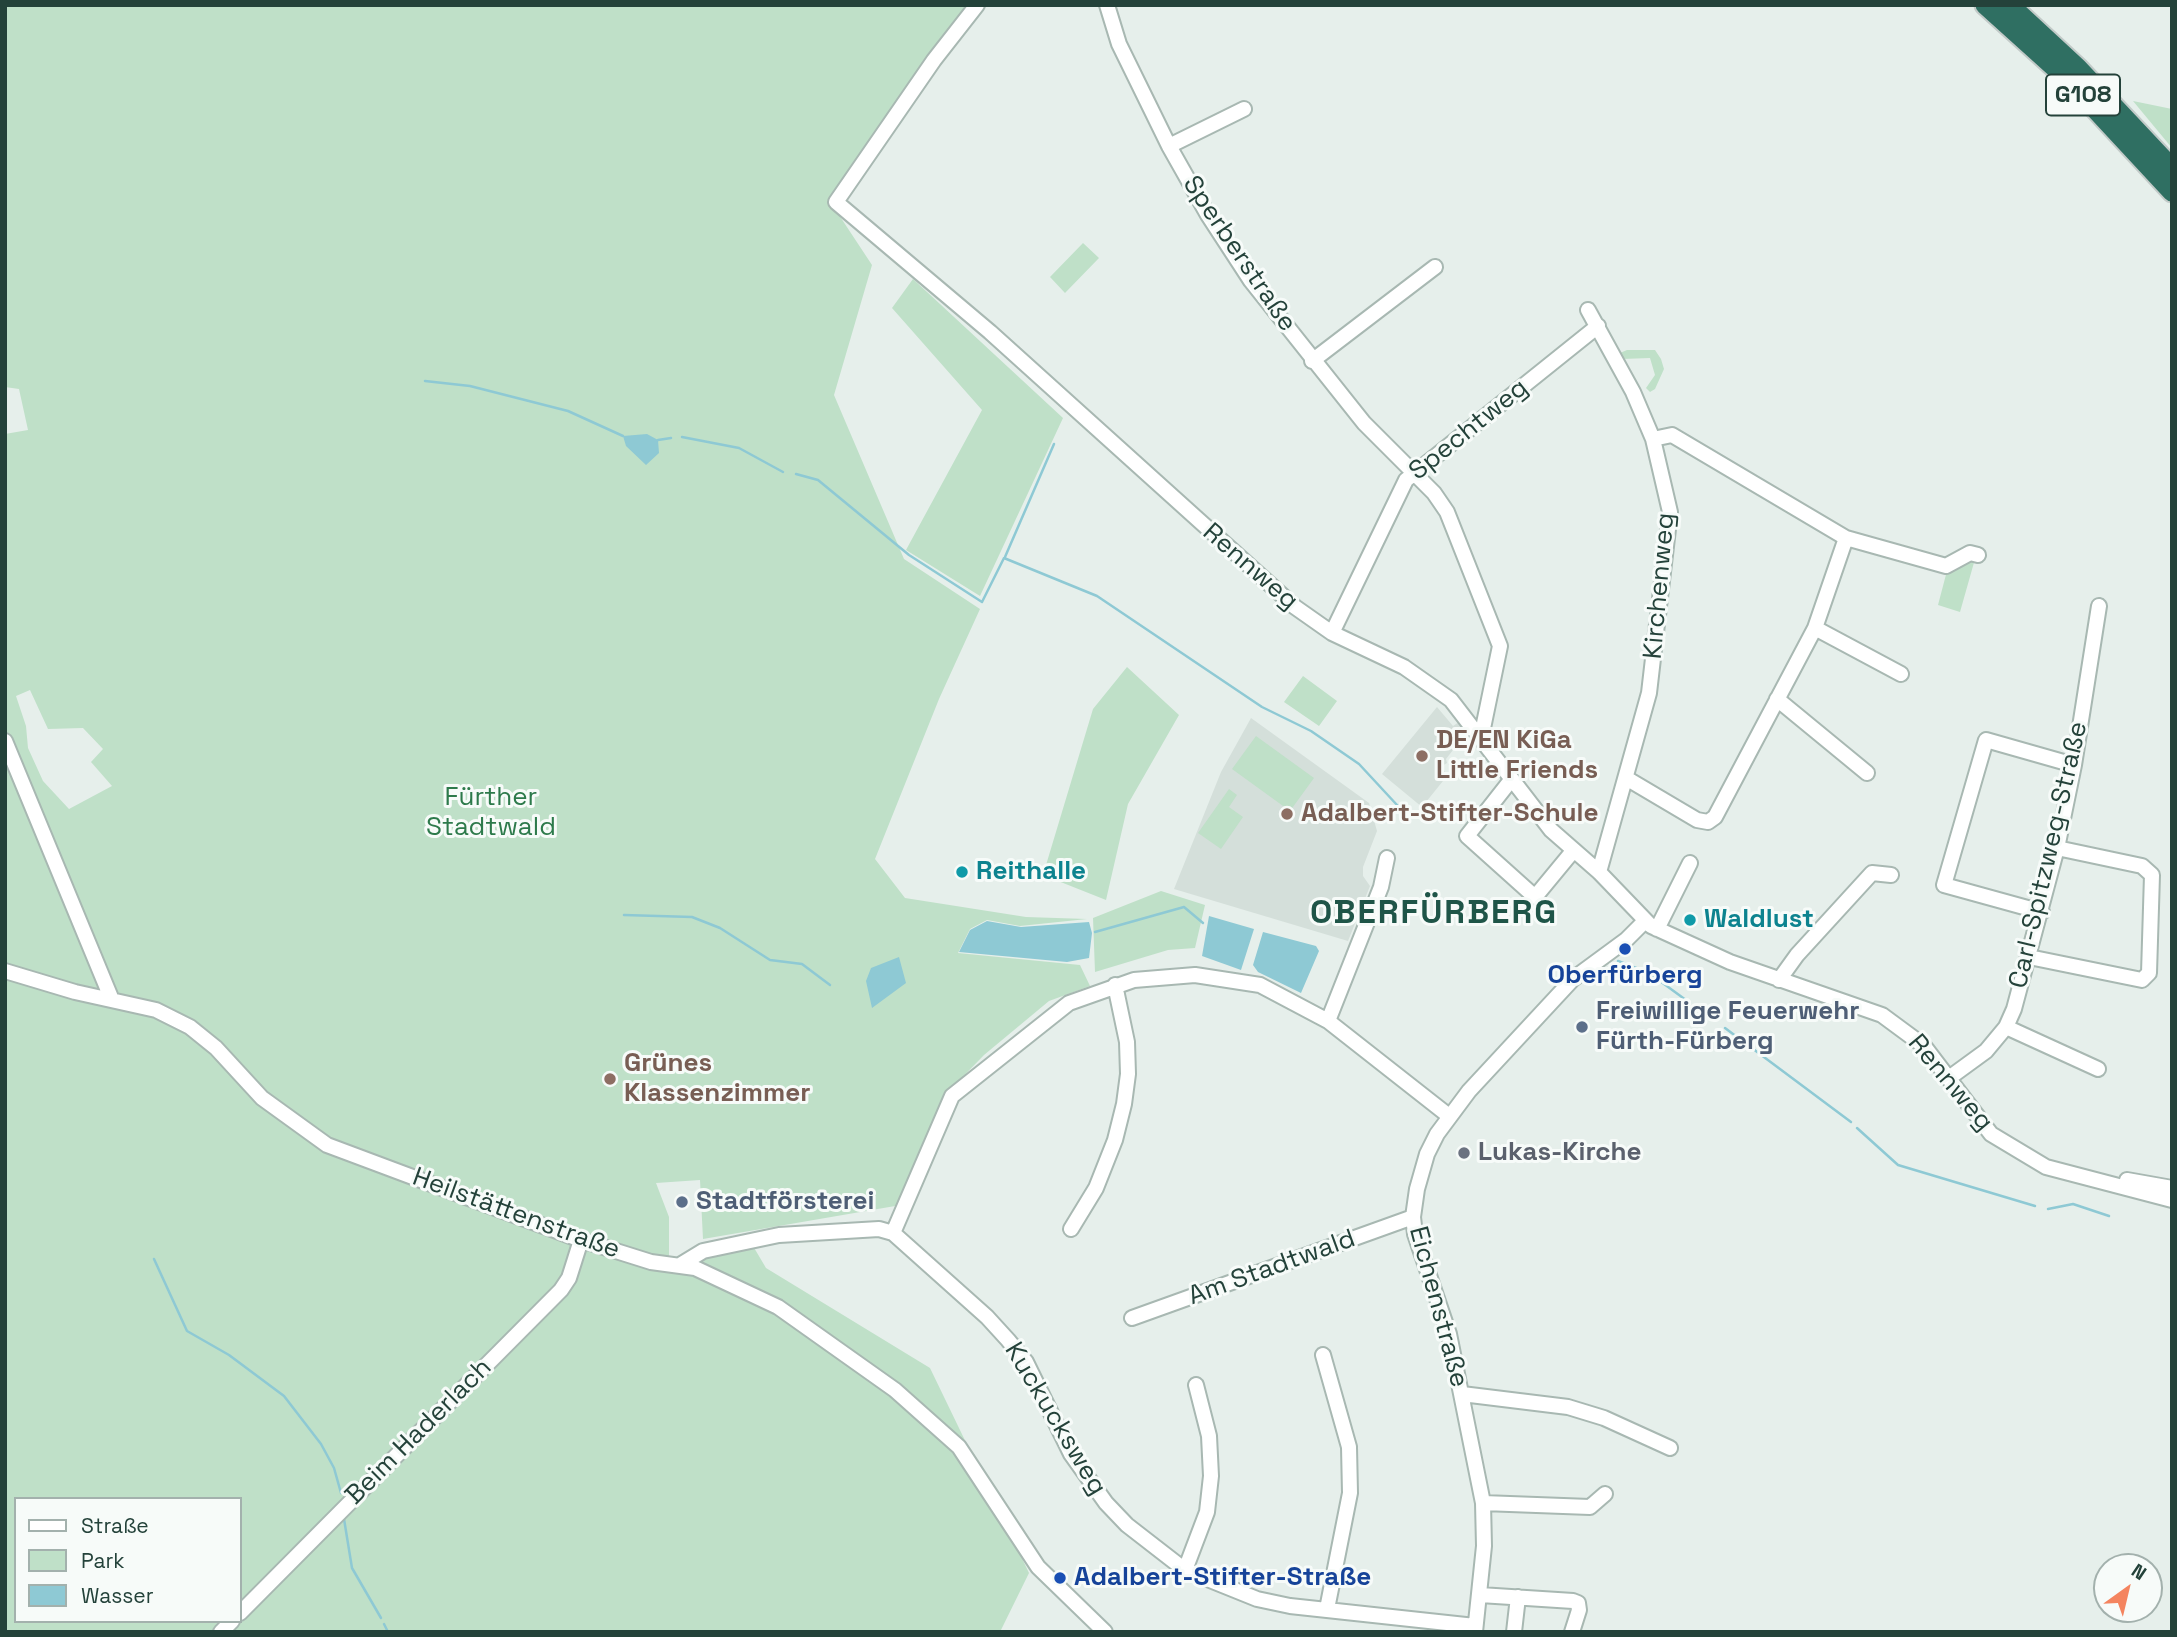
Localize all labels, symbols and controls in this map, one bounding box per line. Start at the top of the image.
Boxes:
road number: G108 [2046,74,2120,116]
street label: Sperberstraße [1175,170,1303,338]
street label: Spechtweg [1403,373,1535,487]
street label: Kirchenweg [1638,511,1682,661]
street label: Rennweg [1196,517,1304,617]
street label: Carl-Spitzweg-Straße [2003,719,2095,991]
place label: DE/EN KiGa Little Friends [1436,725,1598,786]
marker: DE/EN KiGa Little Friends [1414,748,1430,764]
park label: Fürther Stadtwald [426,782,556,844]
place label: Adalbert-Stifter-Schule [1301,798,1598,830]
marker: Adalbert-Stifter-Schule [1279,806,1295,822]
place label: Reithalle [976,856,1086,888]
marker: Reithalle [954,864,970,880]
district label: OBERFÜRBERG [1311,894,1557,934]
place label: Waldlust [1704,904,1814,936]
marker: Waldlust [1682,912,1698,928]
marker: Oberfürberg [1617,941,1633,957]
place label: Oberfürberg [1547,960,1703,992]
place label: Freiwillige Feuerwehr Fürth-Fürberg [1596,996,1860,1058]
marker: Freiwillige Feuerwehr Fürth-Fürberg [1574,1019,1590,1035]
street label: Rennweg [1901,1028,1999,1138]
place label: Grünes Klassenzimmer [624,1048,810,1110]
marker: Grünes Klassenzimmer [602,1071,618,1087]
place label: Lukas-Kirche [1478,1137,1642,1169]
marker: Lukas-Kirche [1456,1145,1472,1161]
street label: Heilstättenstraße [408,1162,624,1266]
place label: Stadtförsterei [696,1186,875,1218]
marker: Stadtförsterei [674,1194,690,1210]
street label: Am Stadtwald [1184,1223,1360,1313]
street label: Eichenstraße [1402,1223,1474,1391]
street label: Kuckucksweg [997,1337,1113,1501]
street label: Beim Haderlach [339,1352,499,1512]
legend [14,1497,242,1623]
text: Straße [81,1512,149,1539]
text: Park [81,1547,125,1574]
north arrow [2093,1553,2163,1623]
text: N [2127,1558,2151,1586]
place label: Adalbert-Stifter-Straße [1074,1562,1371,1594]
marker: Adalbert-Stifter-Straße [1052,1570,1068,1586]
text: Wasser [81,1582,154,1609]

